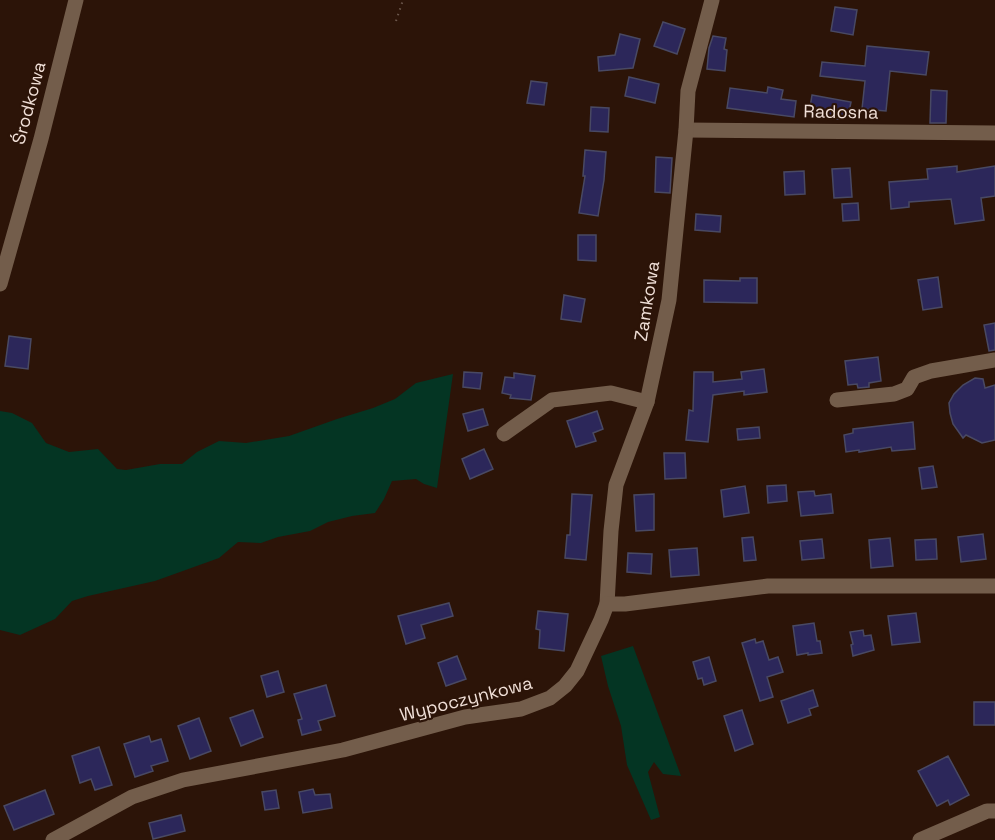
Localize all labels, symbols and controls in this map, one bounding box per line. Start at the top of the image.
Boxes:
street label: Środkowa [6,59,51,147]
street label: Radosna [803,99,879,124]
street label: Zamkowa [629,259,664,343]
street label: Wypoczynkowa [397,671,535,726]

